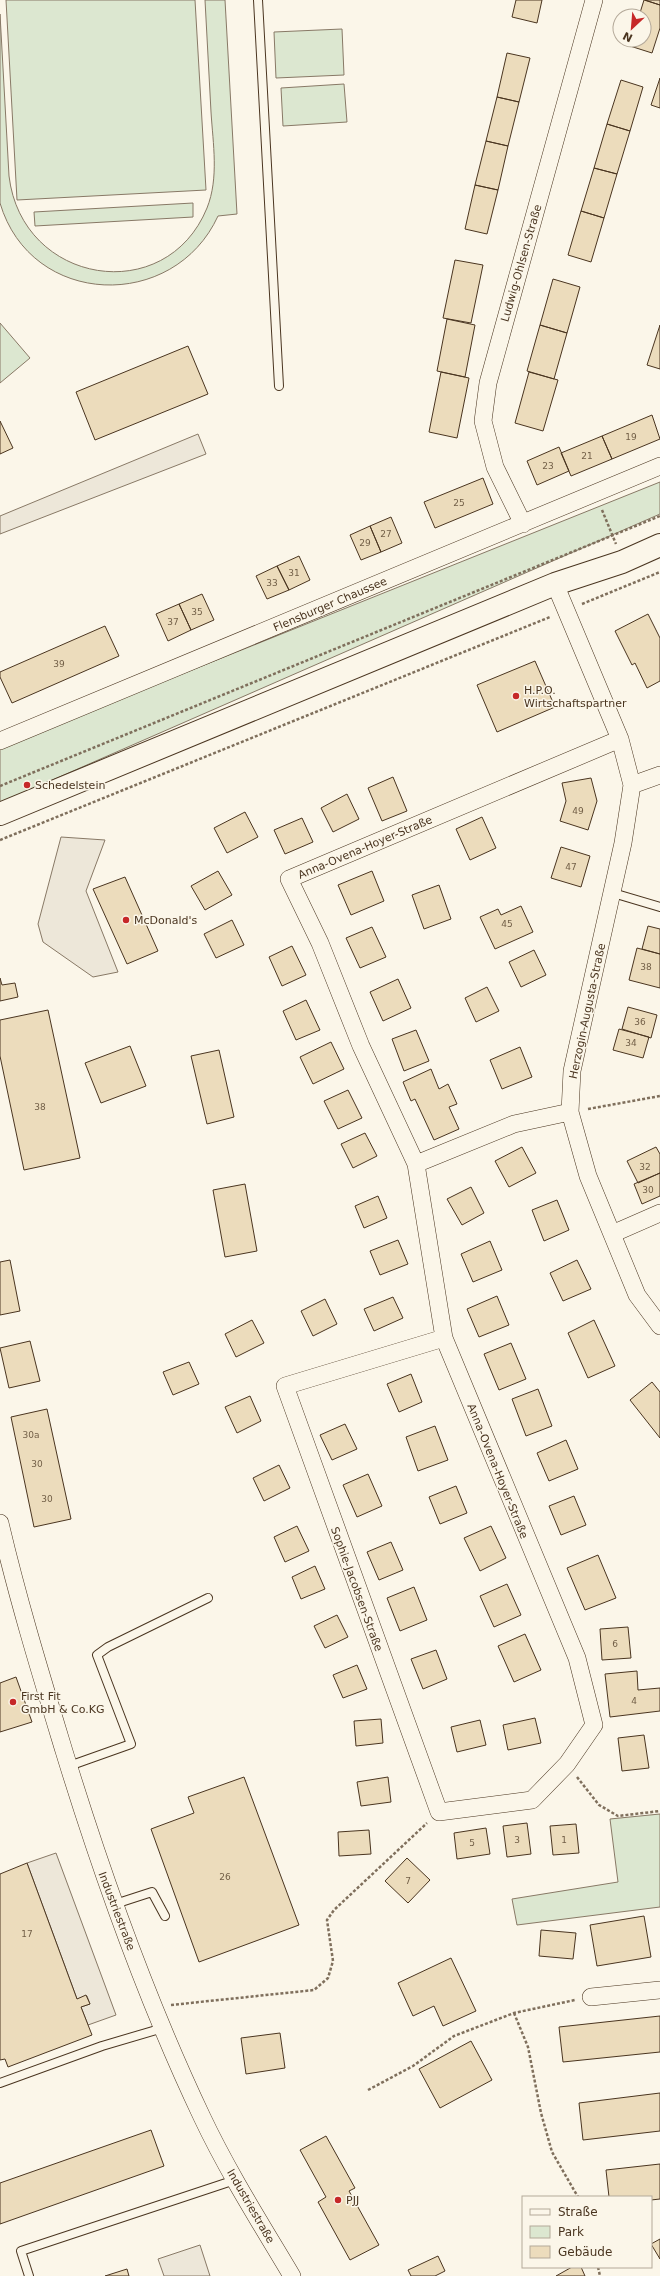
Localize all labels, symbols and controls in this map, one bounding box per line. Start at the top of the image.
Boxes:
north arrow [612,8,652,48]
text: N [621,29,635,44]
street label: Ludwig-Ohlsen-Straße [498,203,545,323]
house number: 19 [625,432,637,442]
house number: 21 [581,451,593,461]
house number: 23 [542,461,554,471]
house number: 25 [453,498,465,508]
house number: 27 [380,529,392,539]
house number: 29 [359,538,371,548]
house number: 31 [288,568,300,578]
street label: Flensburger Chaussee [271,575,389,634]
house number: 33 [266,578,278,588]
house number: 35 [191,607,203,617]
house number: 37 [167,617,179,627]
house number: 39 [53,659,65,669]
place label: H.P.O. Wirtschaftspartner [524,684,627,710]
marker: H.P.O. Wirtschaftspartner [511,691,521,701]
place label: Schedelstein [35,779,105,792]
marker: Schedelstein [22,780,32,790]
house number: 49 [572,806,584,816]
street label: Anna-Ovena-Hoyer-Straße [296,813,434,882]
house number: 47 [565,862,577,872]
place label: McDonald's [134,914,198,927]
marker: McDonald's [121,915,131,925]
house number: 45 [501,919,513,929]
street label: Herzogin-Augusta-Straße [567,942,608,1080]
house number: 38 [640,962,652,972]
house number: 36 [634,1017,646,1027]
house number: 34 [625,1038,637,1048]
house number: 38 [34,1102,46,1112]
house number: 32 [639,1162,651,1172]
house number: 30 [642,1185,654,1195]
street label: Anna-Ovena-Hoyer-Straße [464,1402,531,1541]
house number: 30a [23,1430,39,1440]
house number: 30 [31,1459,43,1469]
house number: 30 [41,1494,53,1504]
street label: Sophie-Jacobsen-Straße [328,1525,385,1653]
house number: 6 [612,1639,618,1649]
place label: First Fit GmbH & Co.KG [21,1690,105,1716]
house number: 4 [631,1696,637,1706]
marker: First Fit GmbH & Co.KG [8,1697,18,1707]
house number: 3 [514,1835,520,1845]
house number: 1 [561,1835,567,1845]
house number: 5 [469,1838,475,1848]
street label: Industriestraße [95,1870,138,1953]
house number: 26 [219,1872,231,1882]
house number: 7 [405,1876,411,1886]
house number: 17 [21,1929,33,1939]
street label: Industriestraße [224,2167,277,2246]
place label: PJJ [346,2194,359,2207]
marker: PJJ [333,2195,343,2205]
legend [522,2196,652,2268]
text: Straße [558,2205,598,2219]
text: Park [558,2225,584,2239]
text: Gebäude [558,2245,612,2259]

